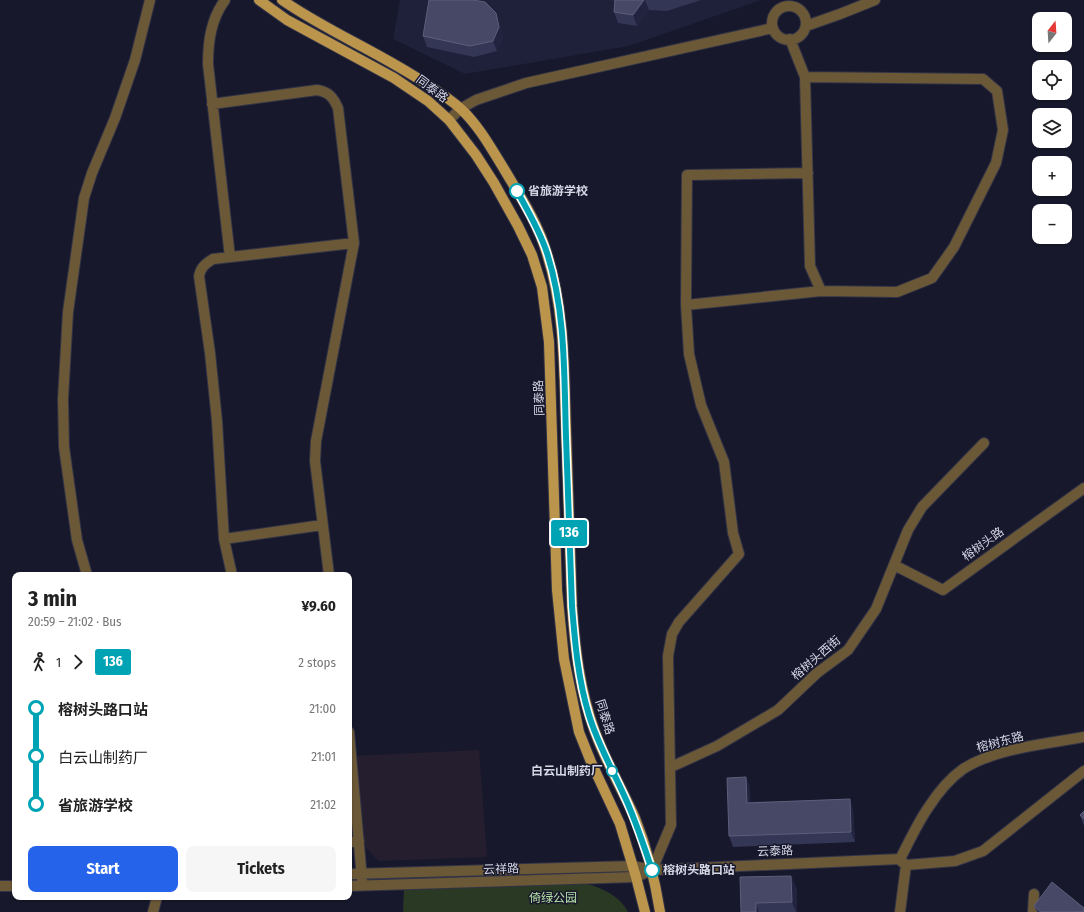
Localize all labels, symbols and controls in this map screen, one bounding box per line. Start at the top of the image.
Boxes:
north arrow [1032,12,1072,52]
map controls [1032,12,1072,244]
button: locate [1032,60,1072,100]
street label: 同泰路 [413,73,451,105]
button: layers [1032,108,1072,148]
button: + [1032,156,1072,196]
marker: 省旅游学校 [509,183,525,199]
place label: 省旅游学校 [528,184,588,198]
button: − [1032,204,1072,244]
street label: 同泰路 [531,380,547,416]
line badge: 136 [546,520,592,546]
text: 136 [559,524,579,541]
street label: 榕树头路 [959,524,1007,564]
text: 3 min [28,585,77,612]
text: ¥9.60 [301,597,336,615]
text: 20:59 – 21:02 · Bus [28,614,122,629]
street label: 榕树头西街 [789,633,843,683]
icon: walk [28,651,50,673]
icon: forward [67,651,89,673]
text: 136 [103,653,123,670]
text: 1 [56,655,61,670]
text: 2 stops [298,655,336,670]
street label: 同泰路 [593,698,617,736]
text: 榕树头路口站 [58,701,148,719]
text: 21:00 [309,701,336,716]
street label: 榕树东路 [975,729,1025,755]
text: 白云山制药厂 [58,749,148,767]
text: 21:01 [311,749,336,764]
place label: 白云山制药厂 [531,764,603,778]
marker: 白云山制药厂 [606,765,618,777]
text: 省旅游学校 [58,797,133,815]
text: 21:02 [310,797,336,812]
street label: 云泰路 [757,843,793,859]
button: Start [28,846,178,892]
button: Tickets [186,846,336,892]
street label: 云祥路 [483,861,519,877]
marker: 榕树头路口站 [644,862,660,878]
place label: 榕树头路口站 [663,863,735,877]
park label: 倚绿公园 [529,891,577,905]

